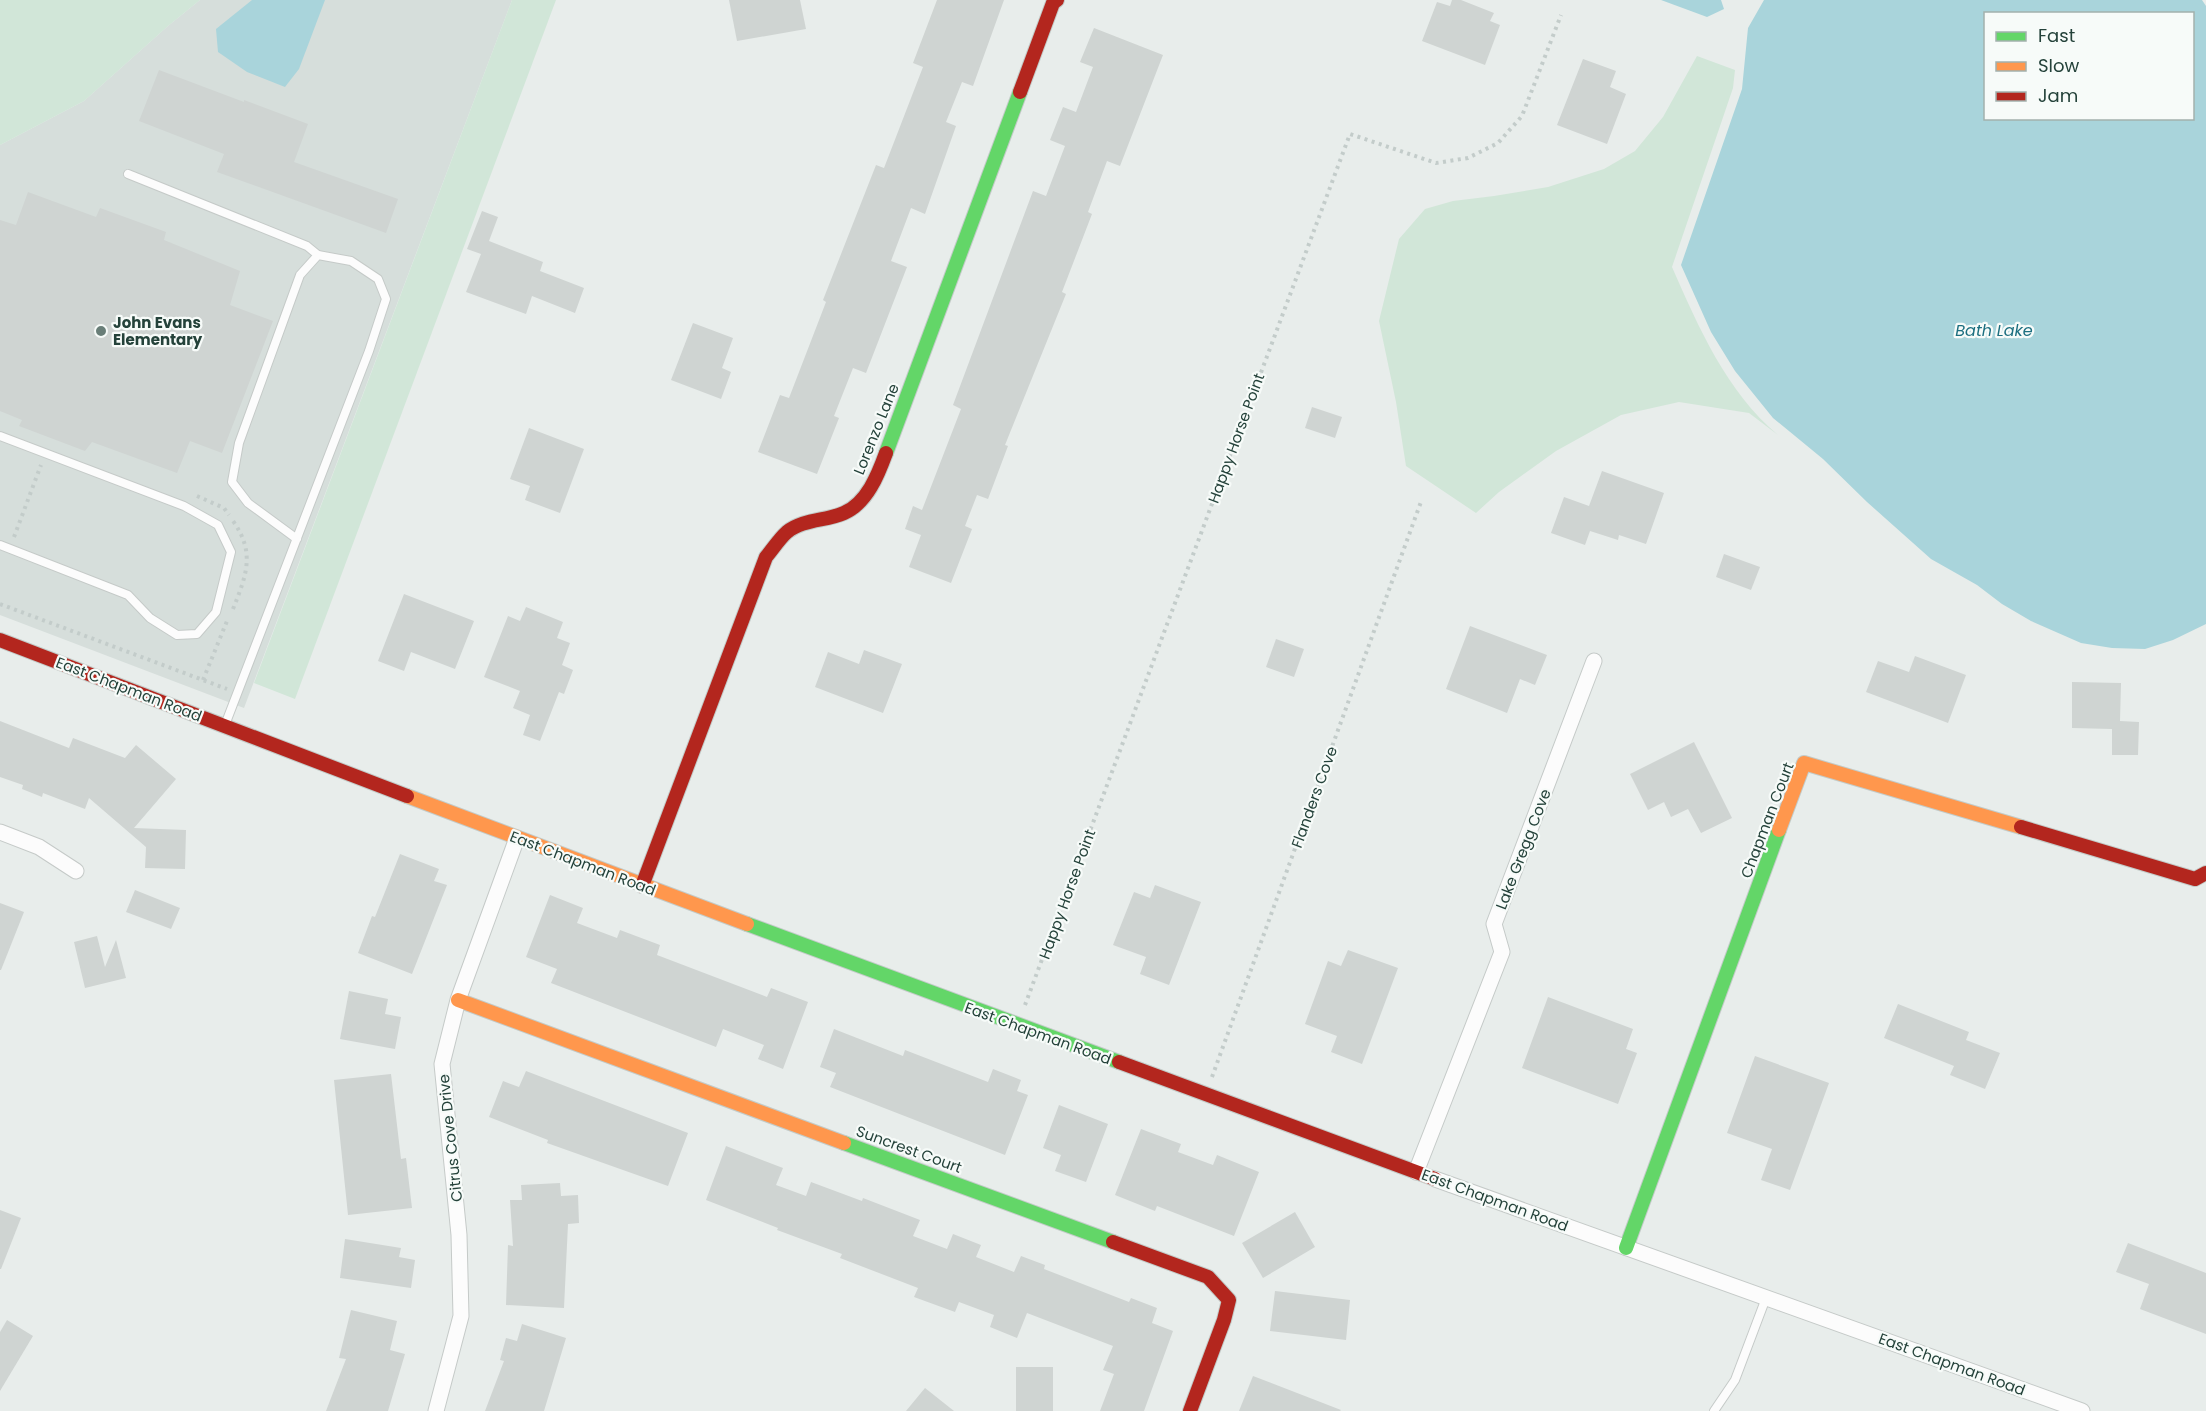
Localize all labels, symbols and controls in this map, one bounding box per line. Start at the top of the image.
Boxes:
legend [1984,12,2194,120]
text: Fast [2038,23,2075,48]
text: Slow [2038,53,2080,78]
text: Jam [2038,83,2078,108]
place label: John Evans Elementary [113,312,203,350]
water label: Bath Lake [1955,319,2033,342]
marker: John Evans Elementary [94,324,108,338]
street label: Happy Horse Point [1203,370,1269,506]
street label: Lorenzo Lane [848,380,904,478]
street label: East Chapman Road [53,651,205,727]
street label: Flanders Cove [1286,743,1342,851]
street label: Chapman Court [1735,759,1799,881]
street label: Lake Gregg Cove [1490,786,1556,912]
street label: East Chapman Road [507,825,659,901]
street label: Happy Horse Point [1034,826,1100,962]
street label: East Chapman Road [962,997,1114,1069]
street label: Citrus Cove Drive [433,1073,467,1203]
street label: Suncrest Court [853,1120,965,1178]
street label: East Chapman Road [1419,1164,1571,1236]
street label: East Chapman Road [1876,1328,2028,1400]

